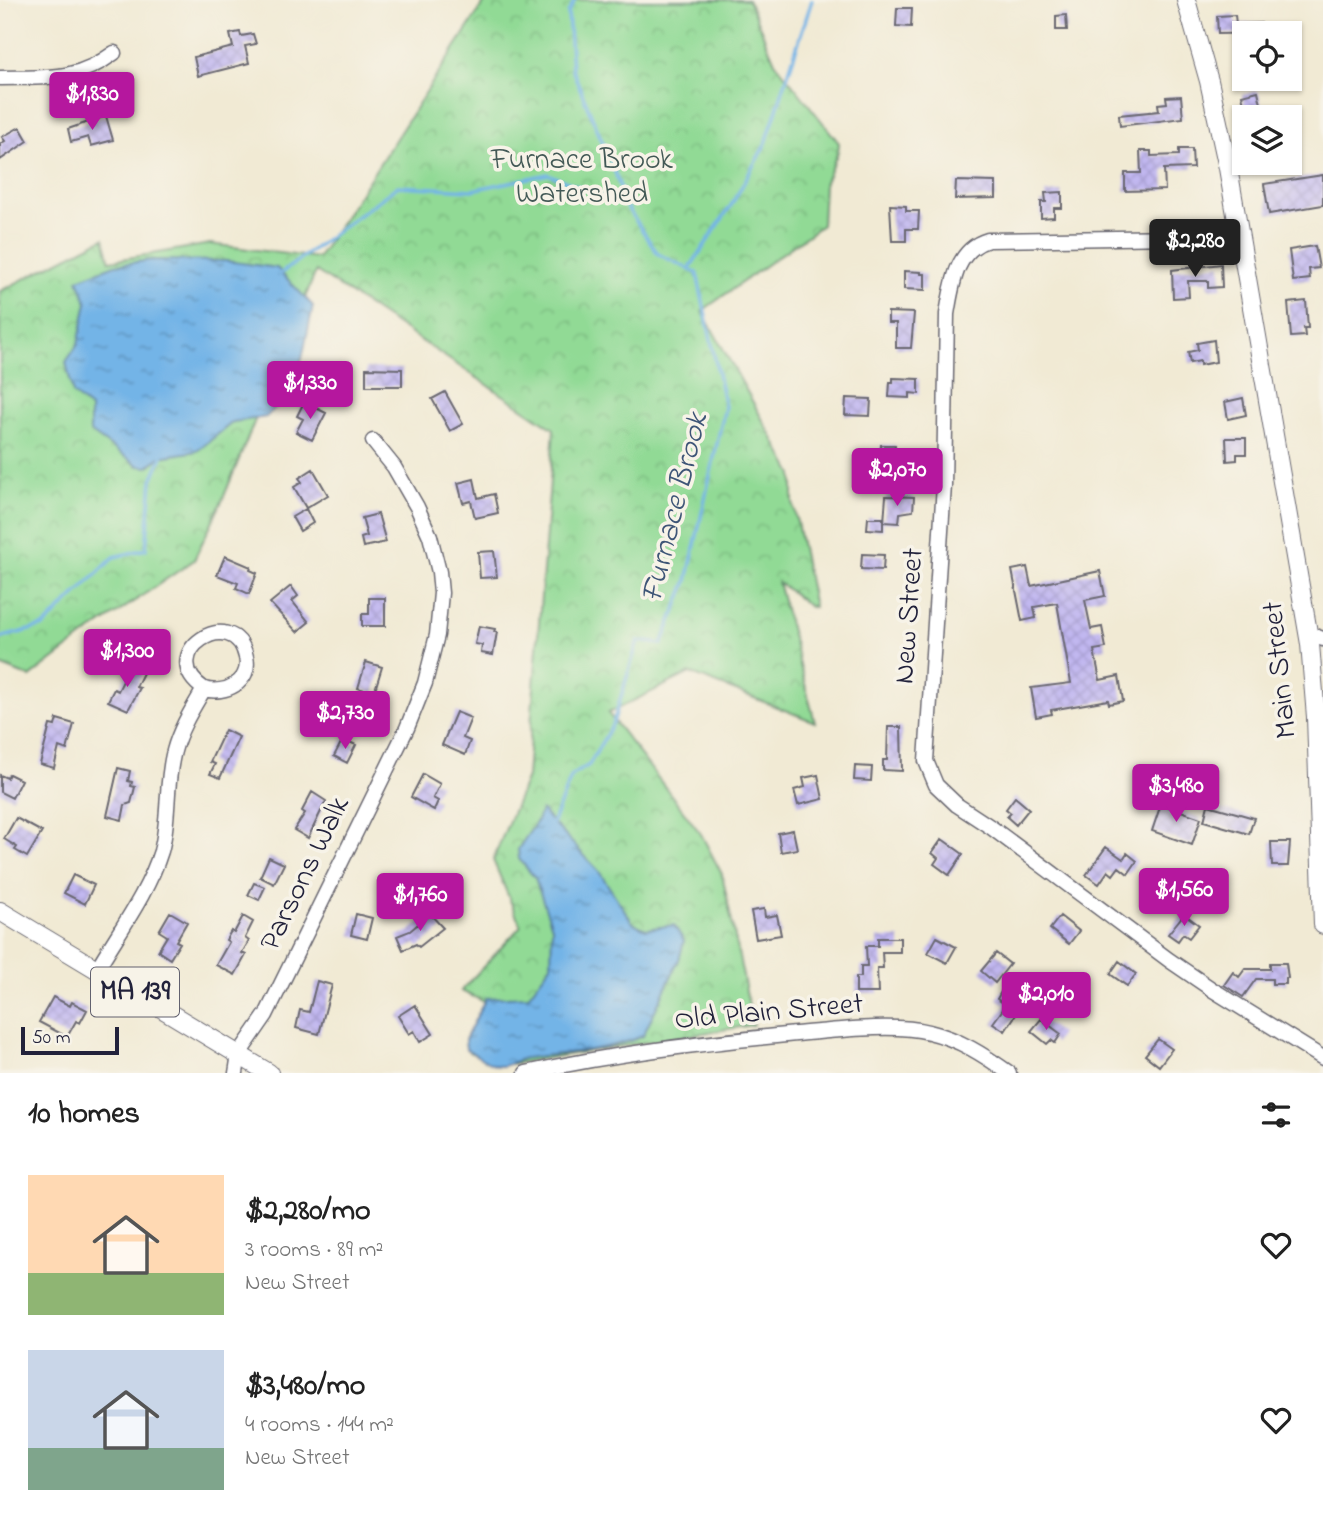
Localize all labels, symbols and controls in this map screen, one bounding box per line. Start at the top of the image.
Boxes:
map controls [1232,21,1302,175]
button: locate [1232,21,1302,91]
pin: $1,830 [35,72,149,132]
text: $1,830 [65,78,119,111]
button: layers [1232,105,1302,175]
park label: Furnace Brook Watershed [490,139,674,217]
pin: $2,280 [1138,219,1252,279]
text: $2,280 [1165,225,1225,258]
pin: $1,330 [253,362,367,421]
text: $1,330 [283,367,337,400]
water label: Furnace Brook [630,406,723,608]
pin: $2,070 [840,448,954,508]
text: $2,070 [868,454,926,487]
street label: New Street [883,546,937,686]
street label: Main Street [1252,599,1310,741]
pin: $1,300 [70,630,184,689]
text: $1,300 [100,635,154,668]
pin: $2,730 [288,692,402,751]
text: $2,730 [316,697,374,730]
pin: $3,480 [1119,764,1233,824]
text: $3,480 [1148,770,1204,803]
street label: Parsons Walk [250,788,363,959]
pin: $1,560 [1127,869,1241,928]
pin: $1,760 [363,874,477,933]
text: $1,560 [1155,874,1213,907]
text: $1,760 [393,879,447,912]
road number: MA 139 [91,968,179,1016]
pin: $2,010 [989,972,1103,1032]
text: $2,010 [1018,978,1074,1011]
street label: Old Plain Street [673,983,865,1043]
scale bar [21,1024,119,1056]
text: 50 m [32,1025,71,1052]
text: 10 homes [28,1093,140,1137]
icon: filters [1257,1096,1295,1134]
text: $2,280/mo [245,1190,371,1234]
icon: home [84,1203,168,1287]
icon: heart [1257,1226,1295,1264]
text: 3 rooms · 89 m² [245,1234,383,1267]
text: New Street [245,1267,350,1300]
text: $3,480/mo [245,1365,365,1409]
icon: home [84,1378,168,1462]
icon: heart [1257,1401,1295,1439]
text: 4 rooms · 144 m² [245,1409,394,1442]
text: New Street [245,1442,350,1475]

